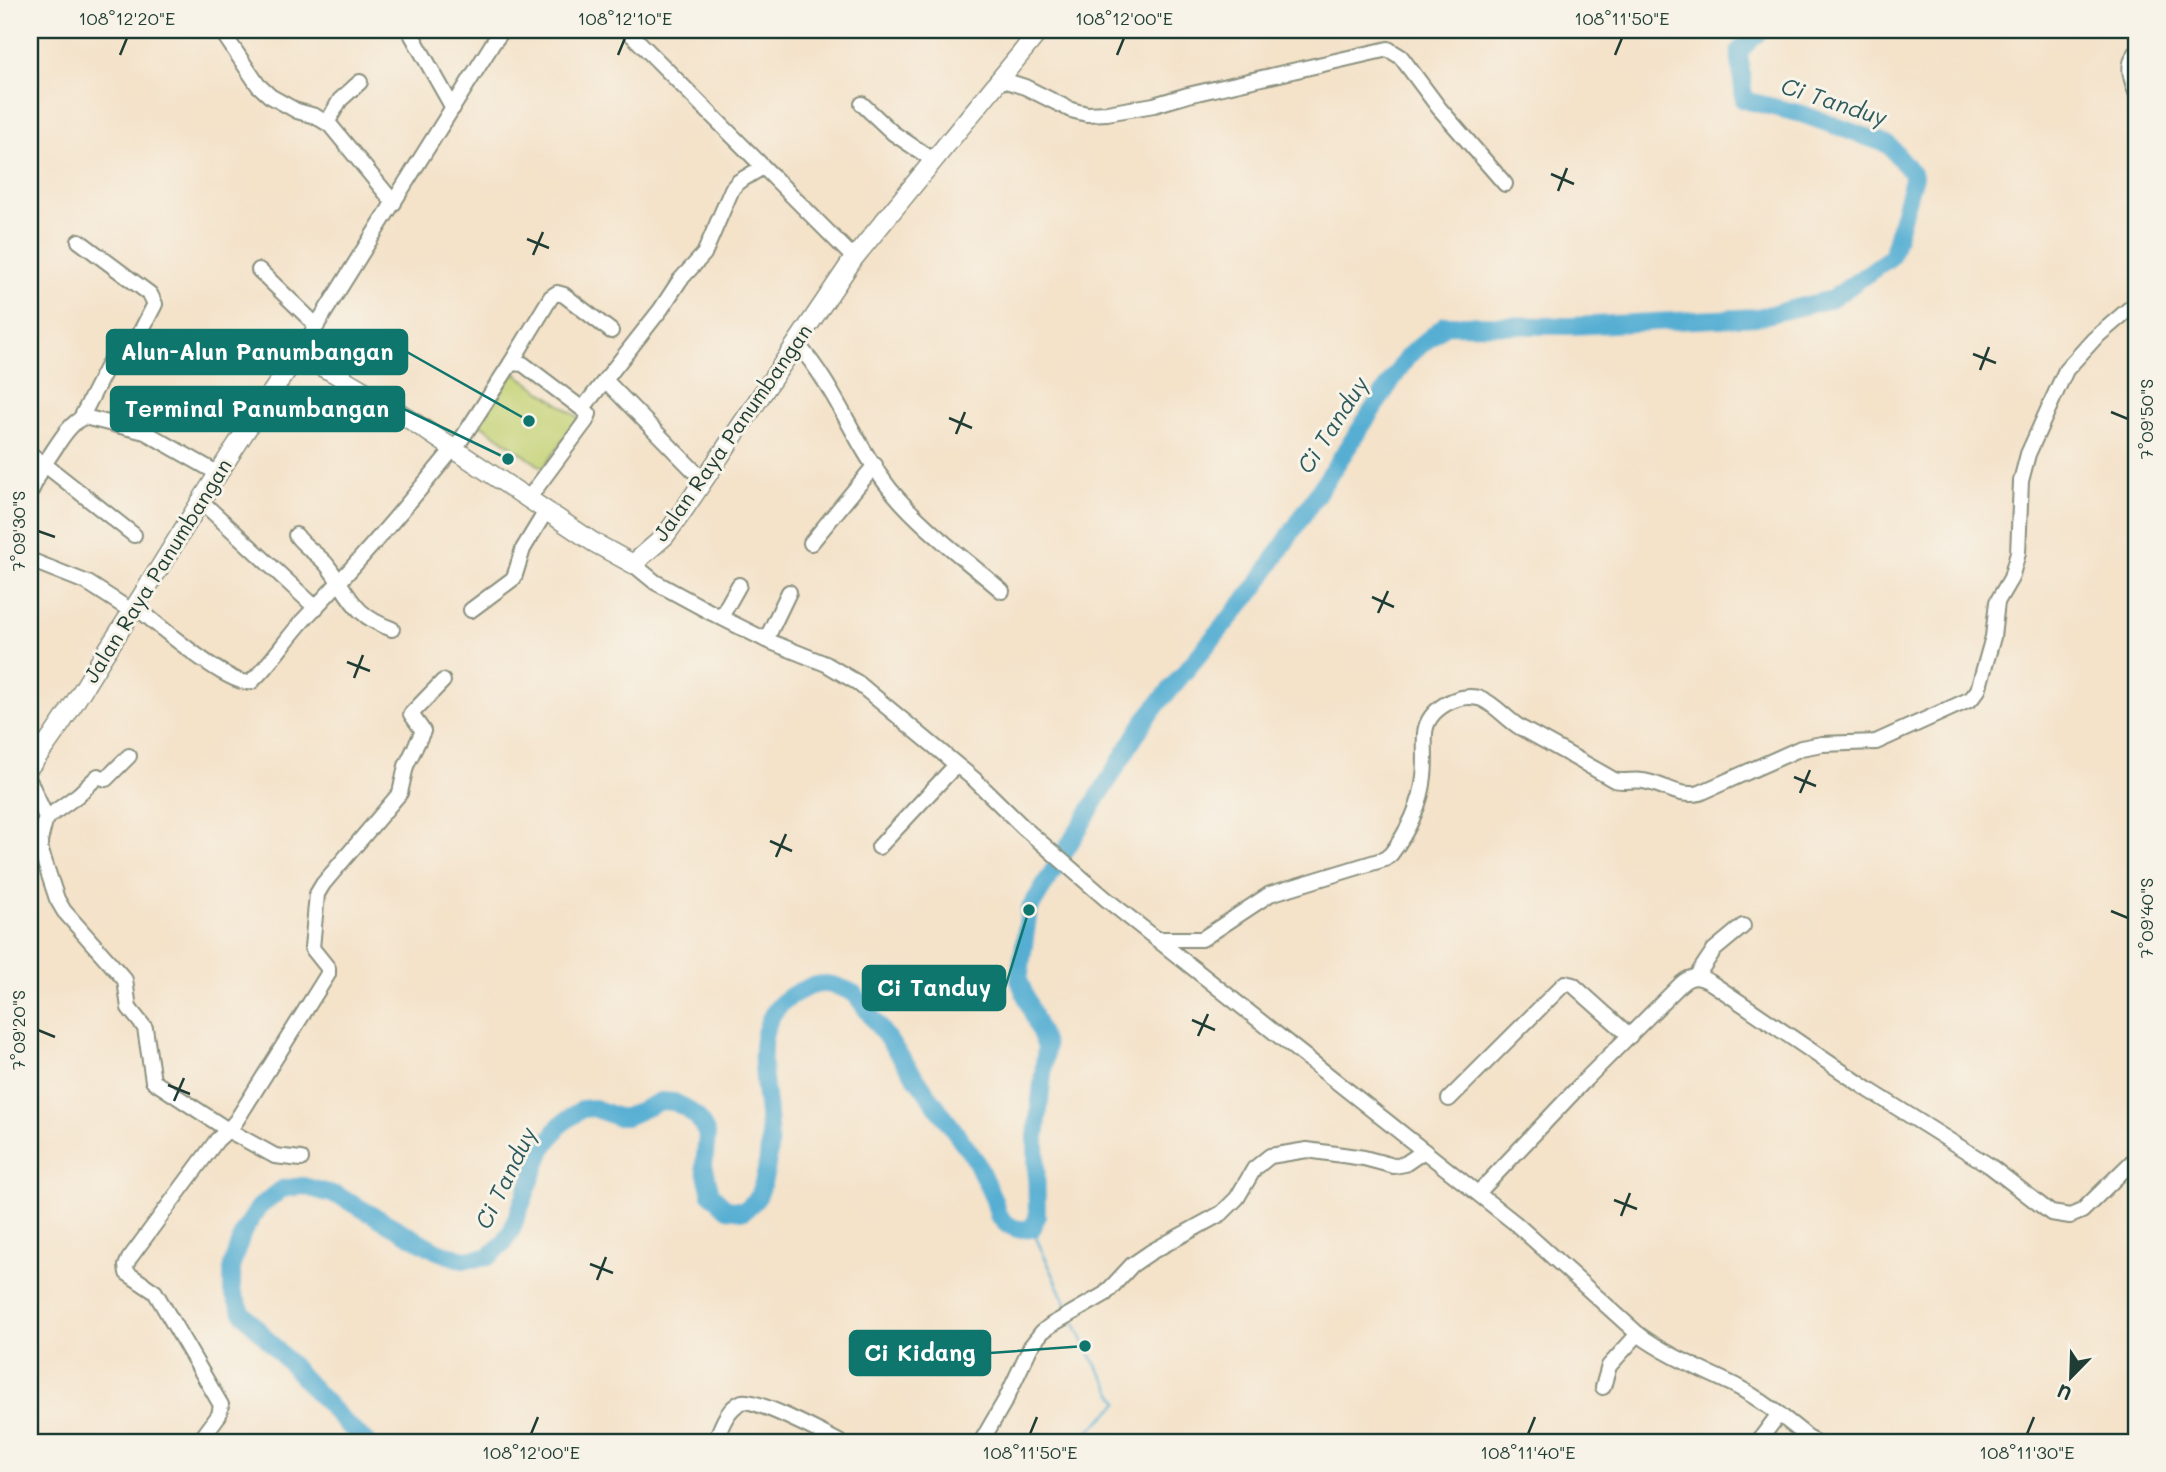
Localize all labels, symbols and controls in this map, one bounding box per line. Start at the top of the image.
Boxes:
text: 108°12'20"E [79,6,175,30]
text: 108°12'10"E [578,6,672,30]
text: 108°12'00"E [1075,6,1173,30]
text: 108°11'50"E [1574,6,1670,30]
water label: Ci Tanduy [1777,70,1891,132]
street label: Jalan Raya Panumbangan [646,318,817,546]
callout: Alun-Alun Panumbangan [107,330,407,374]
text: Alun-Alun Panumbangan [121,336,393,366]
water label: Ci Tanduy [1290,370,1375,479]
text: 7°09'50"S [2134,379,2158,459]
callout: Terminal Panumbangan [111,387,404,431]
text: Terminal Panumbangan [125,393,389,423]
street label: Jalan Raya Panumbangan [77,453,237,687]
text: 7°09'30"S [6,491,30,571]
text: 7°09'40"S [2134,878,2158,958]
callout: Ci Tanduy [863,966,1005,1010]
text: Ci Tanduy [877,972,991,1002]
text: 7°09'20"S [6,990,30,1070]
water label: Ci Tanduy [468,1122,543,1234]
callout: Ci Kidang [850,1331,990,1375]
text: Ci Kidang [864,1337,976,1367]
north arrow [2036,1342,2106,1412]
text: U [2053,1379,2075,1407]
text: 108°12'00"E [482,1440,580,1464]
text: 108°11'50"E [982,1440,1078,1464]
text: 108°11'40"E [1480,1440,1576,1464]
text: 108°11'30"E [1979,1440,2075,1464]

